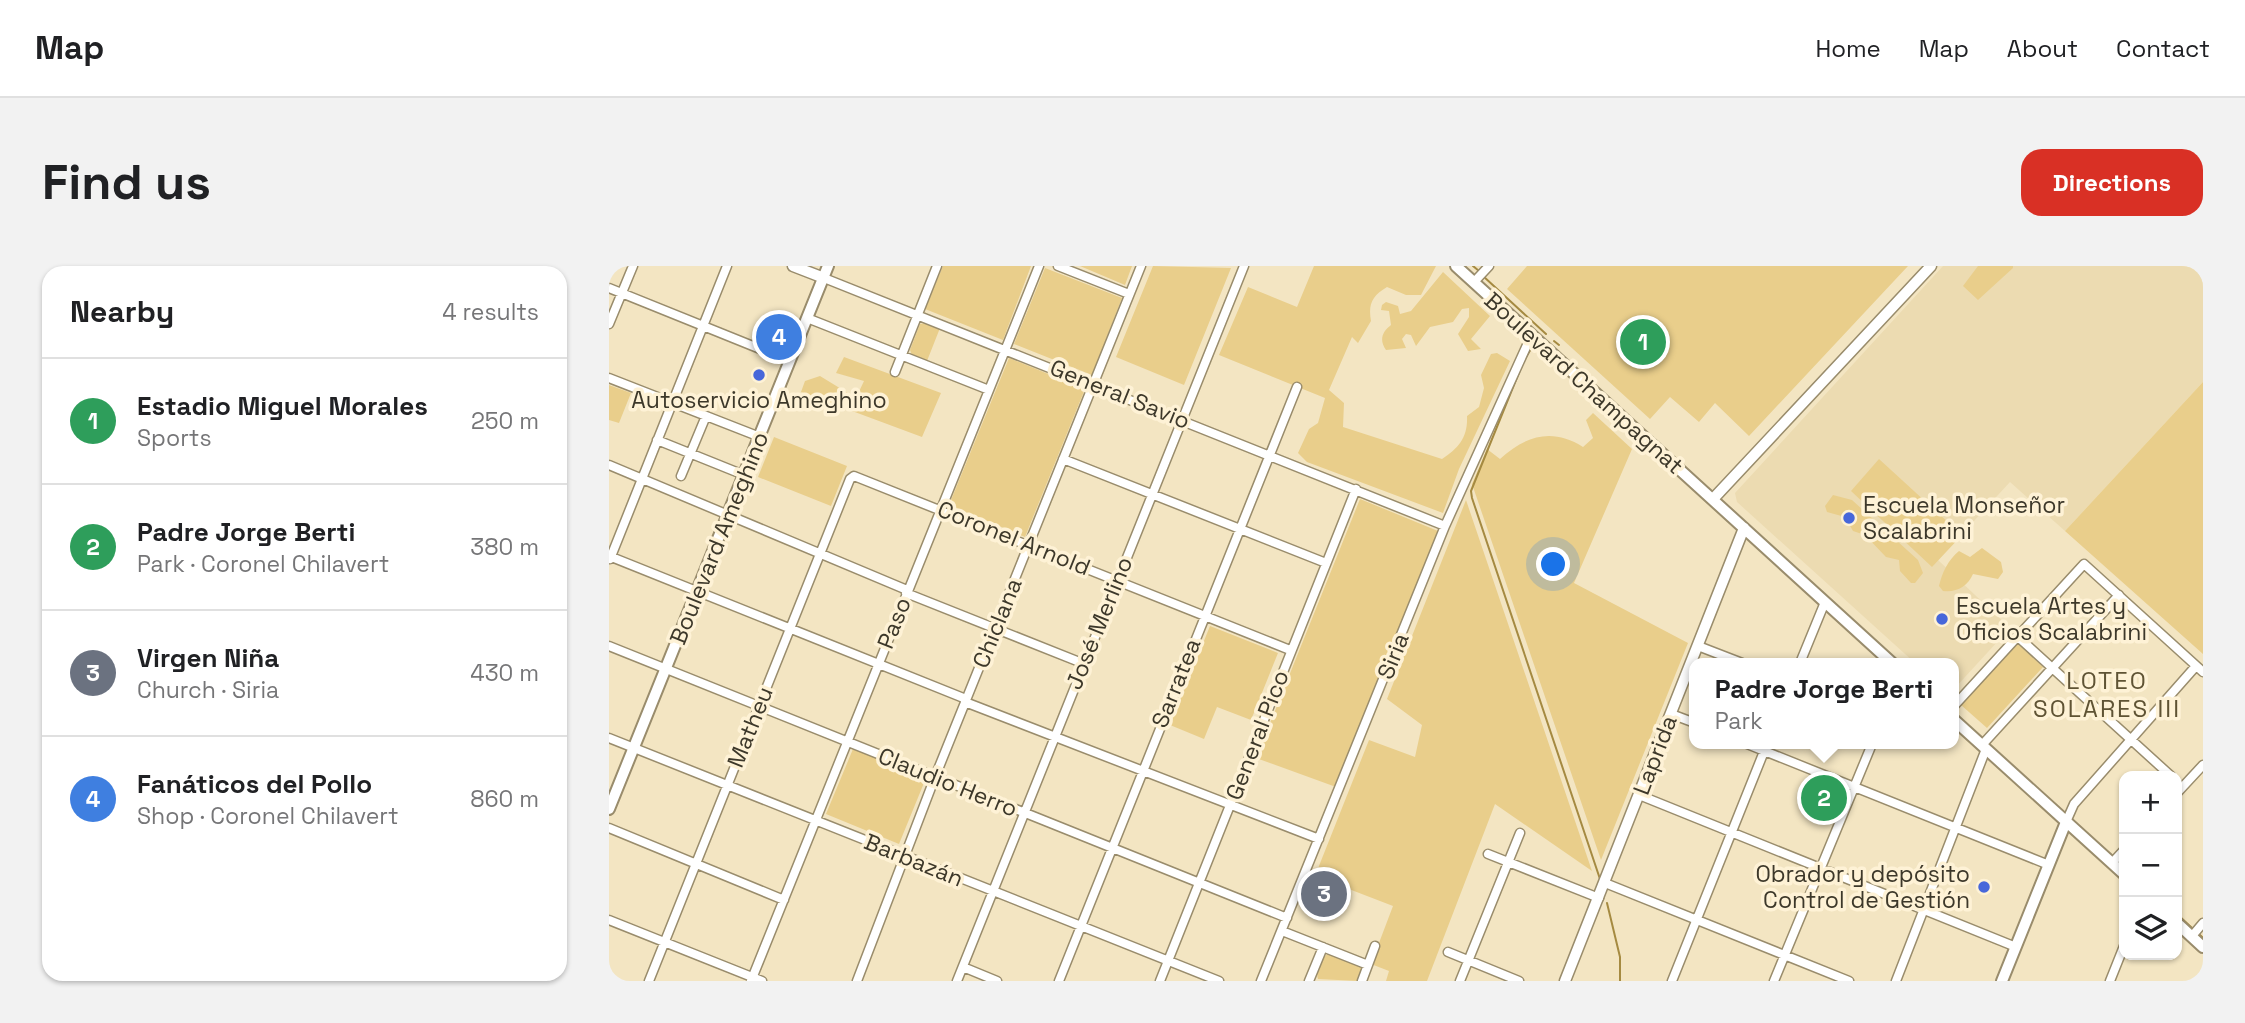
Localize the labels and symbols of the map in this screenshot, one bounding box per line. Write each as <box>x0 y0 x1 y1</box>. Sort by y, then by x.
street label: Boulevard Champagnat <box>1478 286 1690 480</box>
pin: 4 <box>756 311 802 363</box>
pin: 1 <box>1620 316 1666 368</box>
street label: General Savio <box>1046 352 1194 436</box>
marker: Autoservicio Ameghino <box>751 367 767 383</box>
place label: Autoservicio Ameghino <box>631 385 887 415</box>
street label: Boulevard Ameghino <box>663 427 775 649</box>
place label: Escuela Monseñor Scalabrini <box>1863 490 2065 546</box>
street label: Coronel Arnold <box>933 494 1095 582</box>
marker: Escuela Monseñor Scalabrini <box>1841 510 1857 526</box>
your location <box>1536 547 1570 581</box>
street label: José Merlino <box>1059 552 1139 694</box>
street label: Chiclana <box>965 574 1029 672</box>
place label: Escuela Artes y Oficios Scalabrini <box>1956 591 2147 647</box>
street label: Paso <box>870 593 918 653</box>
marker: Escuela Artes y Oficios Scalabrini <box>1934 611 1950 627</box>
street label: Siria <box>1370 628 1416 684</box>
street label: Sarratea <box>1145 634 1207 732</box>
district label: LOTEO SOLARES III <box>2033 665 2181 724</box>
street label: General Pico <box>1218 666 1296 804</box>
street label: Matheu <box>720 682 780 772</box>
street label: Laprida <box>1626 711 1684 799</box>
street label: Claudio Herro <box>874 740 1022 824</box>
pin: 2 <box>1801 772 1847 824</box>
street label: Barbazán <box>860 827 968 893</box>
place label: Obrador y depósito Control de Gestión <box>1755 859 1970 915</box>
pin: 3 <box>1301 868 1347 920</box>
marker: Obrador y depósito Control de Gestión <box>1976 879 1992 895</box>

